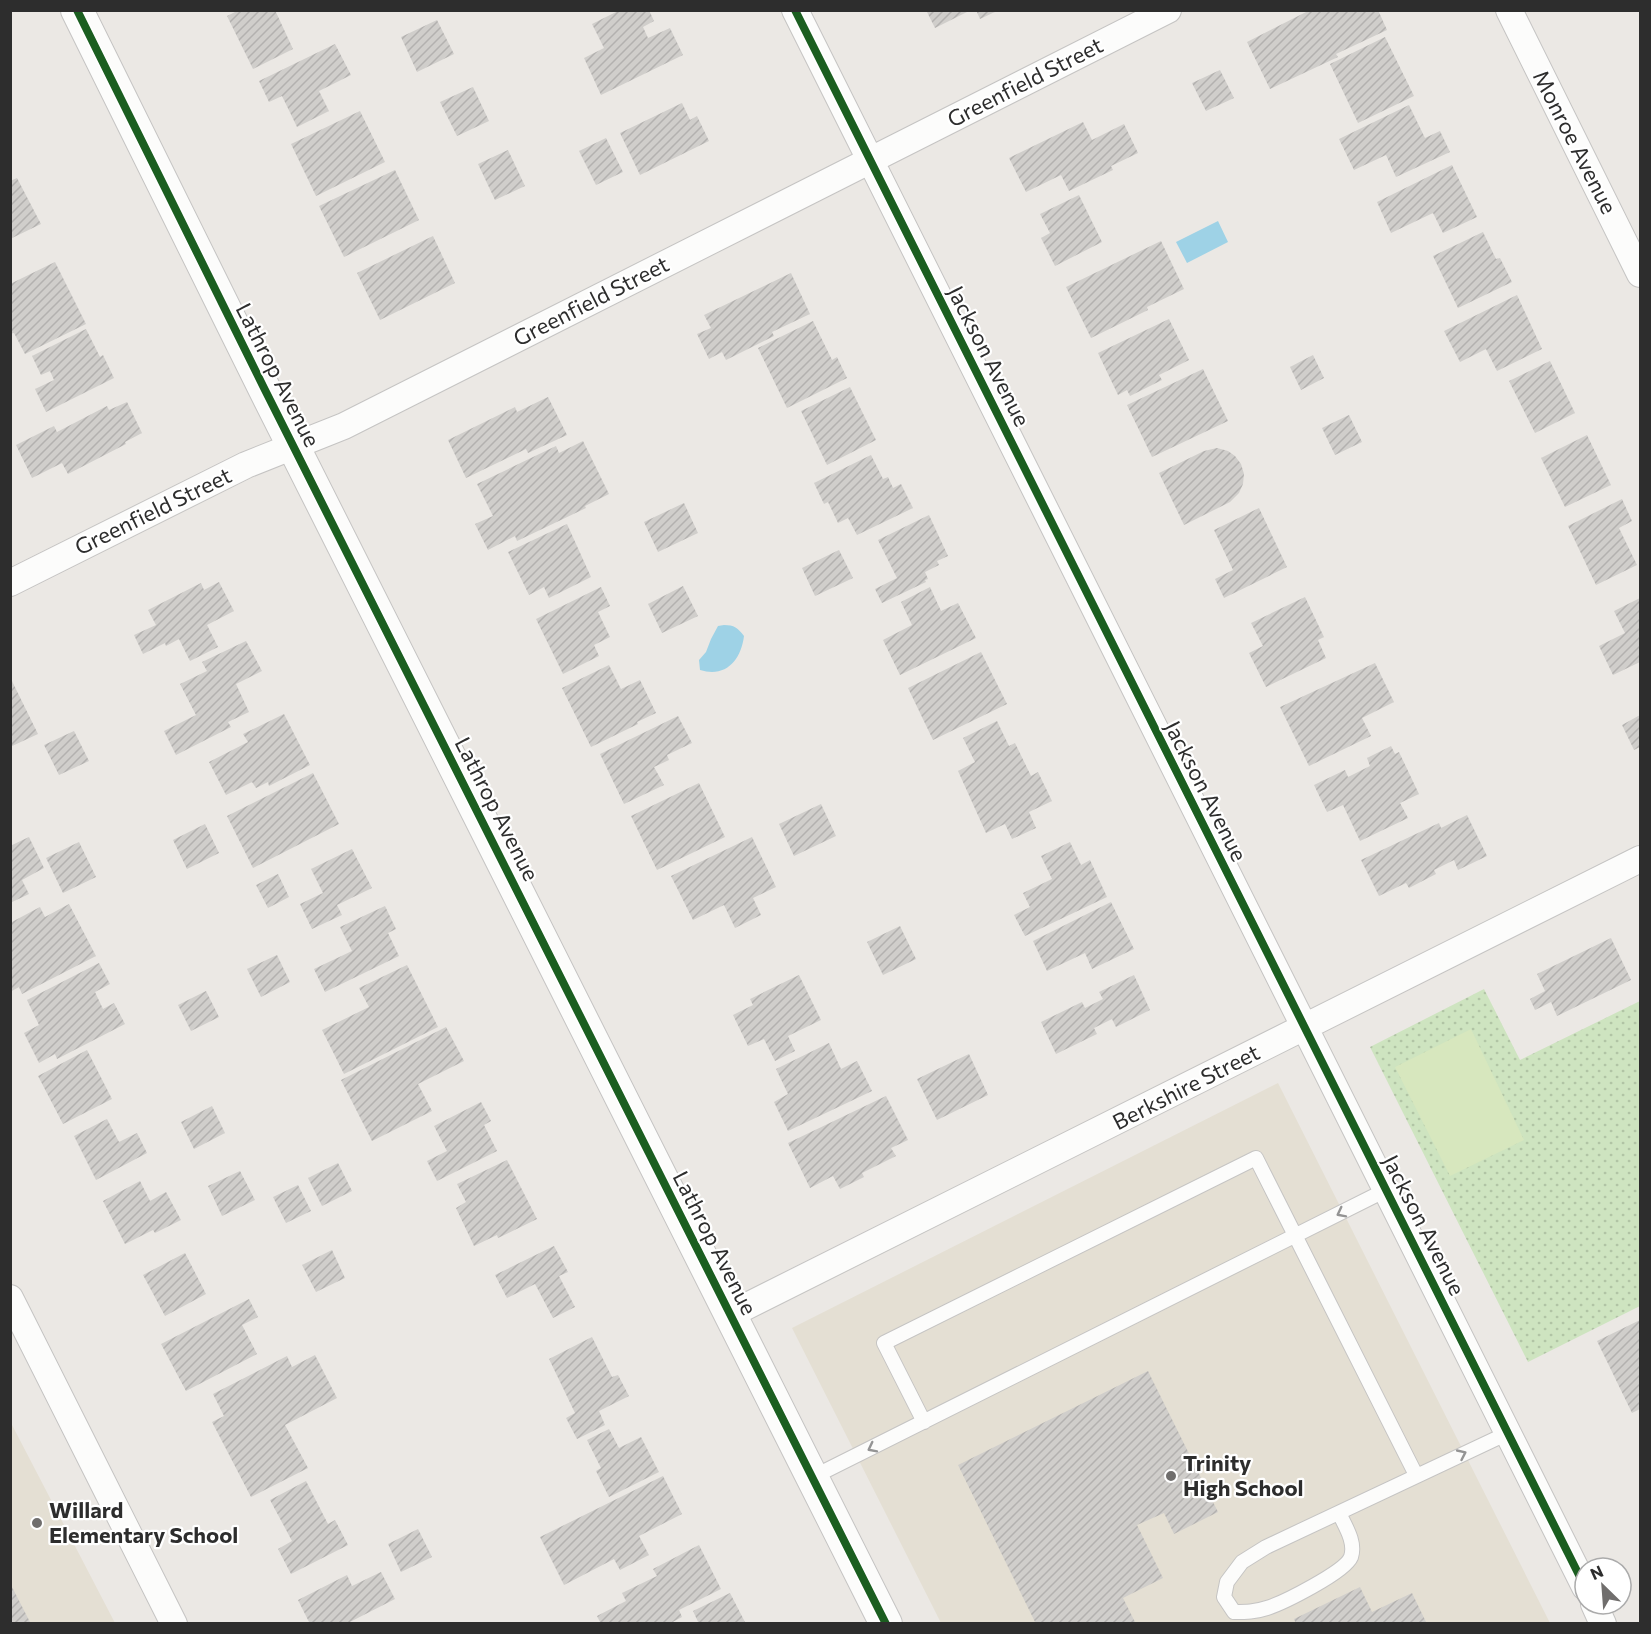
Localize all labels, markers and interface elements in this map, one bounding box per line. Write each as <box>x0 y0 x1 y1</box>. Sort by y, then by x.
street label: Greenfield Street <box>942 31 1107 132</box>
street label: Monroe Avenue <box>1528 65 1623 218</box>
street label: Greenfield Street <box>508 250 673 351</box>
street label: Jackson Avenue <box>942 281 1036 431</box>
street label: Lathrop Avenue <box>231 298 326 451</box>
street label: Greenfield Street <box>70 461 236 560</box>
street label: Jackson Avenue <box>1159 716 1253 866</box>
street label: Lathrop Avenue <box>450 732 545 885</box>
street label: Berkshire Street <box>1108 1038 1264 1135</box>
street label: Jackson Avenue <box>1377 1150 1471 1300</box>
street label: Lathrop Avenue <box>668 1166 763 1319</box>
one-way arrow <box>1336 1206 1347 1217</box>
one-way arrow <box>867 1441 878 1453</box>
place label: Trinity High School <box>1183 1449 1304 1501</box>
one-way arrow <box>1455 1449 1466 1461</box>
marker: Trinity High School <box>1164 1469 1178 1483</box>
place label: Willard Elementary School <box>49 1496 238 1548</box>
marker: Willard Elementary School <box>30 1516 44 1530</box>
north arrow <box>1573 1556 1633 1616</box>
text: N <box>1587 1561 1606 1583</box>

